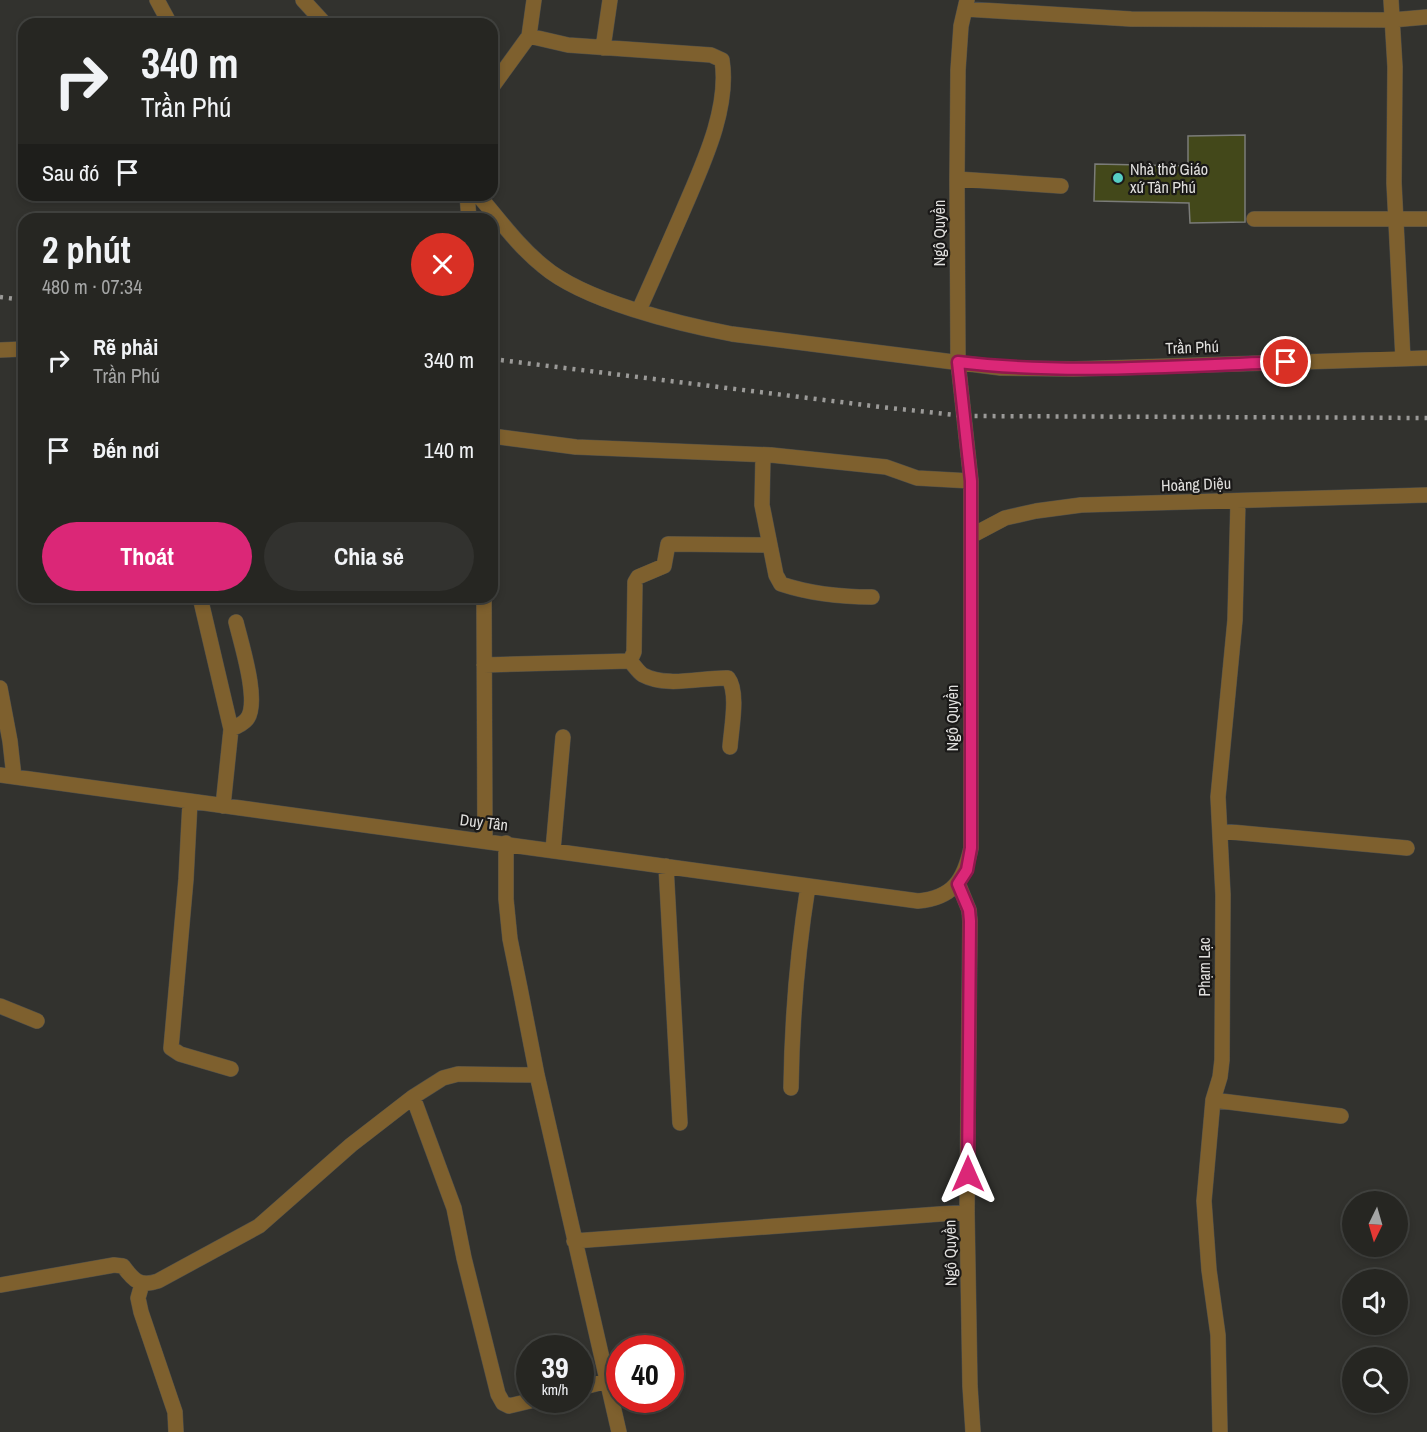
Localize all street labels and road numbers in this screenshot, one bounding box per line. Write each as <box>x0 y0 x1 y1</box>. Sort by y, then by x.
street label: Ngô Quyền <box>928 200 950 266</box>
street label: Trần Phú <box>1165 335 1219 359</box>
street label: Hoàng Diệu <box>1161 472 1231 496</box>
street label: Ngô Quyền <box>941 685 963 751</box>
street label: Duy Tân <box>459 808 509 836</box>
street label: Phạm Lạc <box>1193 937 1215 997</box>
street label: Ngô Quyền <box>938 1220 962 1286</box>

